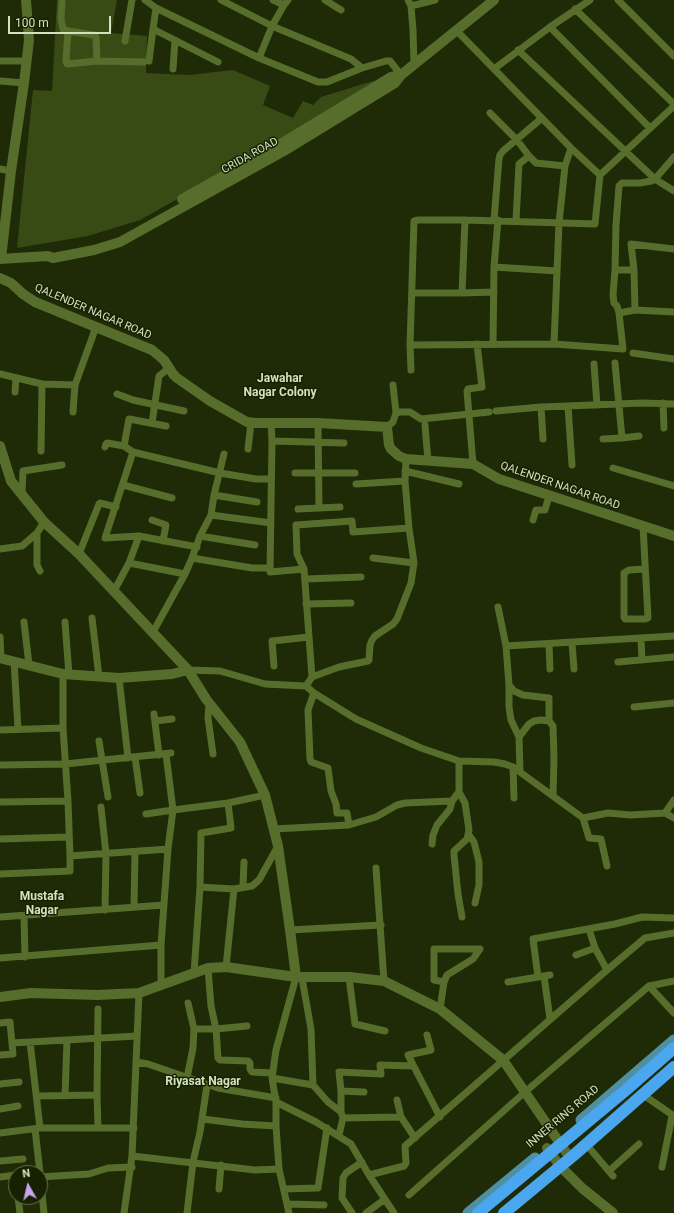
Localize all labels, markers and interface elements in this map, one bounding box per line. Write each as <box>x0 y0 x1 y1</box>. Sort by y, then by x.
scale bar <box>10 8 113 34</box>
text: 100 m <box>15 16 49 30</box>
street label: CRIDA ROAD <box>219 135 281 177</box>
street label: QALENDER NAGAR ROAD <box>33 281 153 343</box>
district label: Jawahar Nagar Colony <box>244 372 316 400</box>
street label: QALENDER NAGAR ROAD <box>498 459 622 513</box>
district label: Mustafa Nagar <box>20 890 64 918</box>
district label: Riyasat Nagar <box>165 1075 241 1089</box>
street label: INNER RING ROAD <box>524 1083 602 1151</box>
north arrow <box>8 1165 48 1205</box>
text: N <box>22 1167 31 1181</box>

